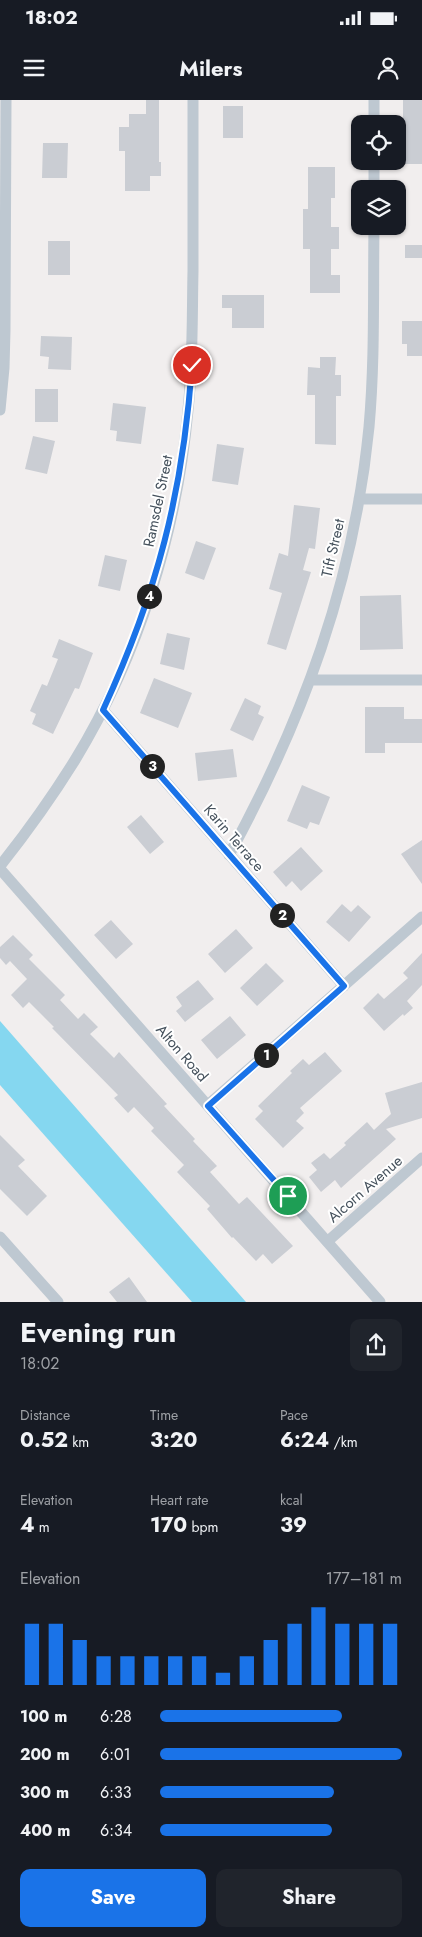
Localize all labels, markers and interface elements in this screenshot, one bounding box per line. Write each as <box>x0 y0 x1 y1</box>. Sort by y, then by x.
text: 18:02 <box>25 4 78 31</box>
text: Milers <box>179 52 243 84</box>
icon: menu <box>20 54 48 82</box>
icon: person <box>374 54 402 82</box>
map controls <box>351 115 406 235</box>
button: locate <box>351 115 406 170</box>
button: layers <box>351 180 406 235</box>
pin <box>171 344 213 386</box>
icon: check <box>178 351 206 379</box>
street label: Ramsdel Street <box>138 453 179 549</box>
street label: Tift Street <box>316 516 350 579</box>
pin: 4 <box>136 584 162 608</box>
text: 4 <box>145 586 154 606</box>
pin: 3 <box>140 754 164 778</box>
text: 3 <box>148 756 157 776</box>
street label: Karin Terrace <box>199 800 270 877</box>
pin: 2 <box>270 902 294 928</box>
text: 2 <box>278 905 287 925</box>
street label: Alton Road <box>151 1019 213 1087</box>
pin: 1 <box>254 1042 278 1068</box>
text: 1 <box>263 1045 270 1065</box>
street label: Alcorn Avenue <box>323 1150 407 1228</box>
pin <box>267 1175 309 1217</box>
icon: arrive <box>274 1182 302 1210</box>
text: Evening run <box>20 1312 176 1353</box>
button: share <box>350 1319 402 1371</box>
text: 18:02 <box>20 1352 59 1375</box>
text: Distance <box>20 1405 70 1425</box>
text: Time <box>150 1405 178 1425</box>
text: Pace <box>280 1405 308 1425</box>
text: 0.52 <box>20 1425 68 1455</box>
text: 3:20 <box>150 1425 197 1455</box>
text: 6:24 <box>280 1425 329 1455</box>
text: km <box>68 1432 89 1452</box>
text: /km <box>329 1432 358 1452</box>
text: Elevation <box>20 1490 73 1510</box>
text: Heart rate <box>150 1490 208 1510</box>
text: kcal <box>280 1490 303 1510</box>
text: 4 <box>20 1510 35 1540</box>
text: 170 <box>150 1510 187 1540</box>
text: 39 <box>280 1510 307 1540</box>
text: m <box>35 1517 50 1537</box>
text: bpm <box>187 1517 218 1537</box>
text: Elevation <box>20 1567 80 1590</box>
text: 177–181 m <box>326 1567 402 1590</box>
text: 100 m <box>20 1705 67 1728</box>
text: 6:28 <box>100 1705 132 1728</box>
text: 200 m <box>20 1743 70 1766</box>
text: 6:01 <box>100 1743 131 1766</box>
text: 300 m <box>20 1781 69 1804</box>
text: 6:33 <box>100 1781 132 1804</box>
text: 400 m <box>20 1819 70 1842</box>
text: 6:34 <box>100 1819 132 1842</box>
button: Save <box>20 1869 206 1927</box>
button: Share <box>216 1869 402 1927</box>

